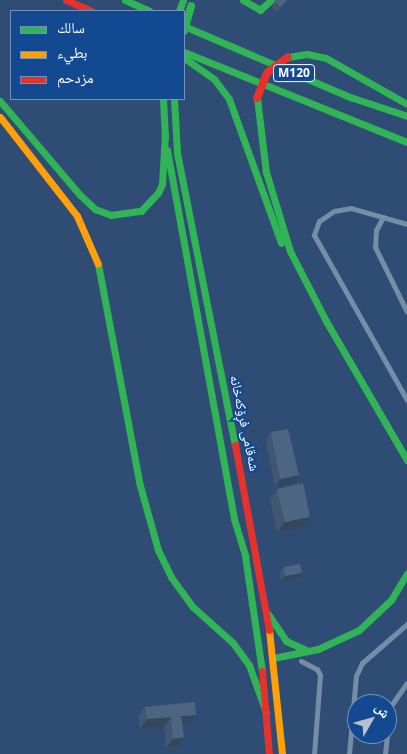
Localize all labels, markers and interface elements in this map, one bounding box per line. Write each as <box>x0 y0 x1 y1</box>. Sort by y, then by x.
legend <box>10 10 185 100</box>
text: سالك <box>57 17 85 37</box>
text: بطيء <box>57 42 87 62</box>
road number: M120 <box>273 64 315 82</box>
text: مزدحم <box>57 67 94 87</box>
street label: شەقامی فڕۆکەخانە <box>227 374 263 472</box>
north arrow <box>347 694 397 744</box>
text: ش <box>371 698 395 722</box>

